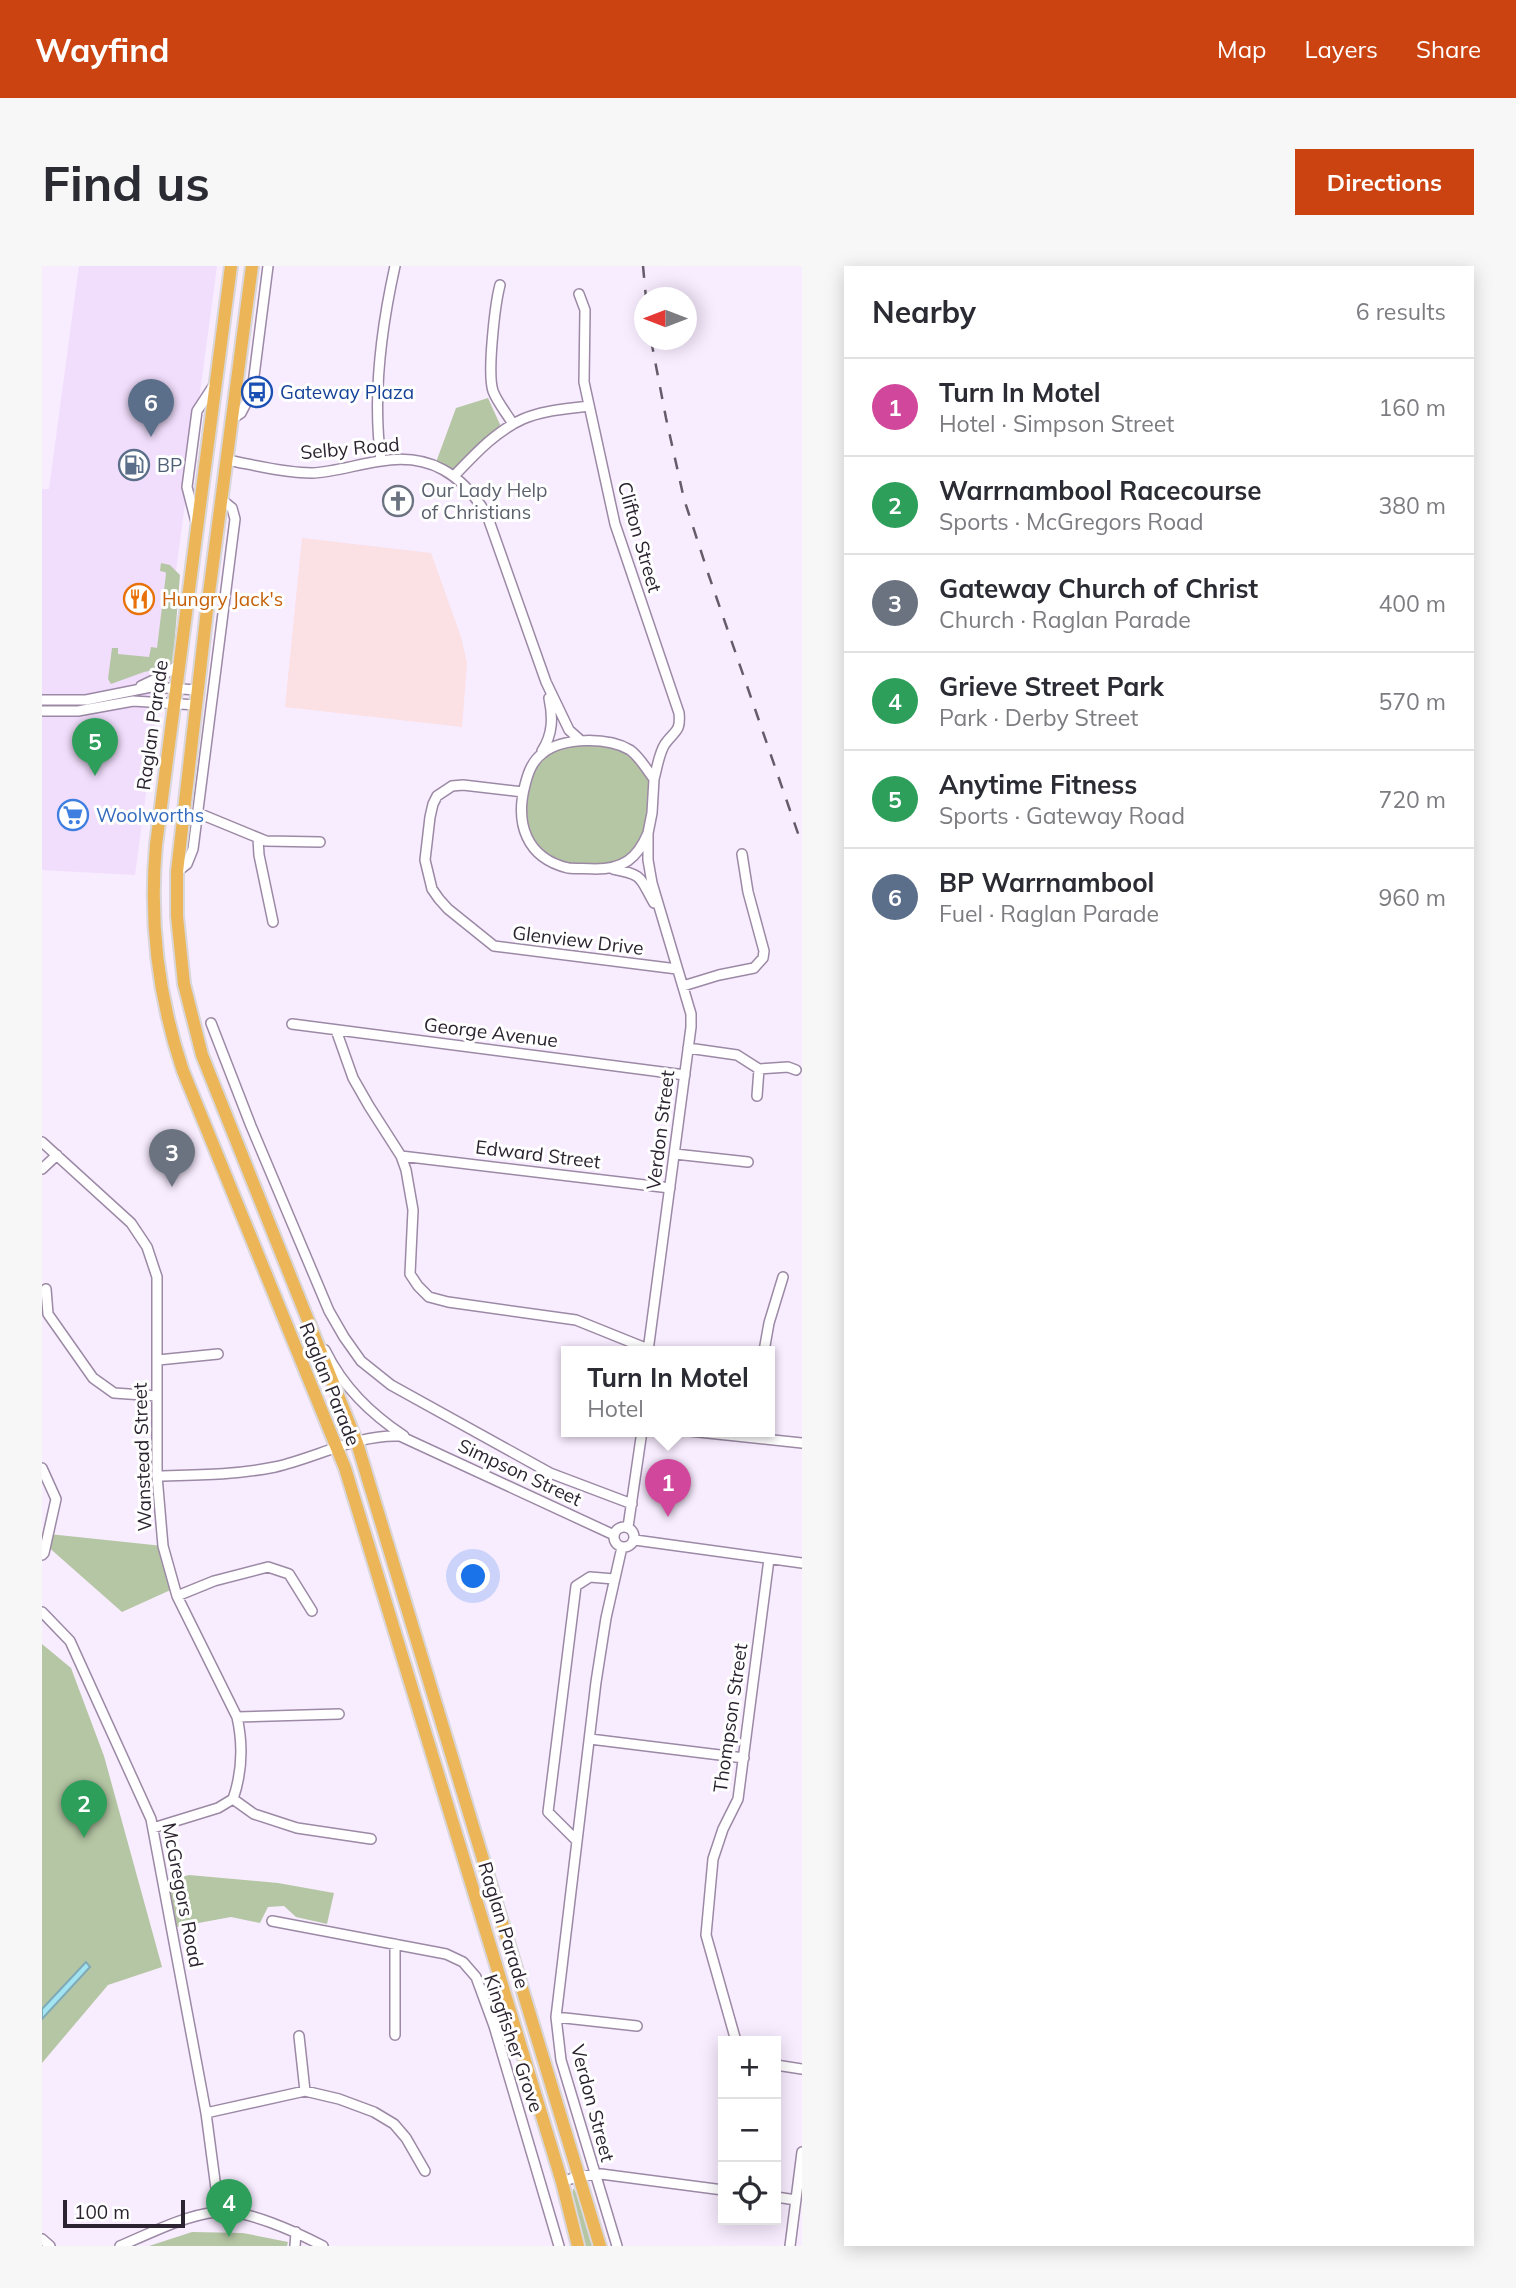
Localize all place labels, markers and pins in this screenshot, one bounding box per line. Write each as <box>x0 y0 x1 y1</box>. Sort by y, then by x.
bus stop icon: Gateway Plaza <box>240 375 274 409</box>
pin: 6 <box>128 379 174 437</box>
place label: Gateway Plaza <box>280 380 414 404</box>
fuel station icon: BP <box>117 448 151 482</box>
place label: BP <box>157 453 182 477</box>
place label: Our Lady Help of Christians <box>421 478 548 524</box>
church icon: Our Lady Help of Christians <box>381 484 415 518</box>
restaurant icon: Hungry Jack's <box>122 582 156 616</box>
place label: Hungry Jack's <box>162 587 283 611</box>
pin: 5 <box>72 718 118 776</box>
supermarket icon: Woolworths <box>56 798 90 832</box>
place label: Woolworths <box>96 803 204 827</box>
pin: 3 <box>149 1129 195 1187</box>
pin: 1 <box>645 1459 691 1517</box>
pin: 2 <box>61 1780 107 1838</box>
pin: 4 <box>206 2179 252 2237</box>

